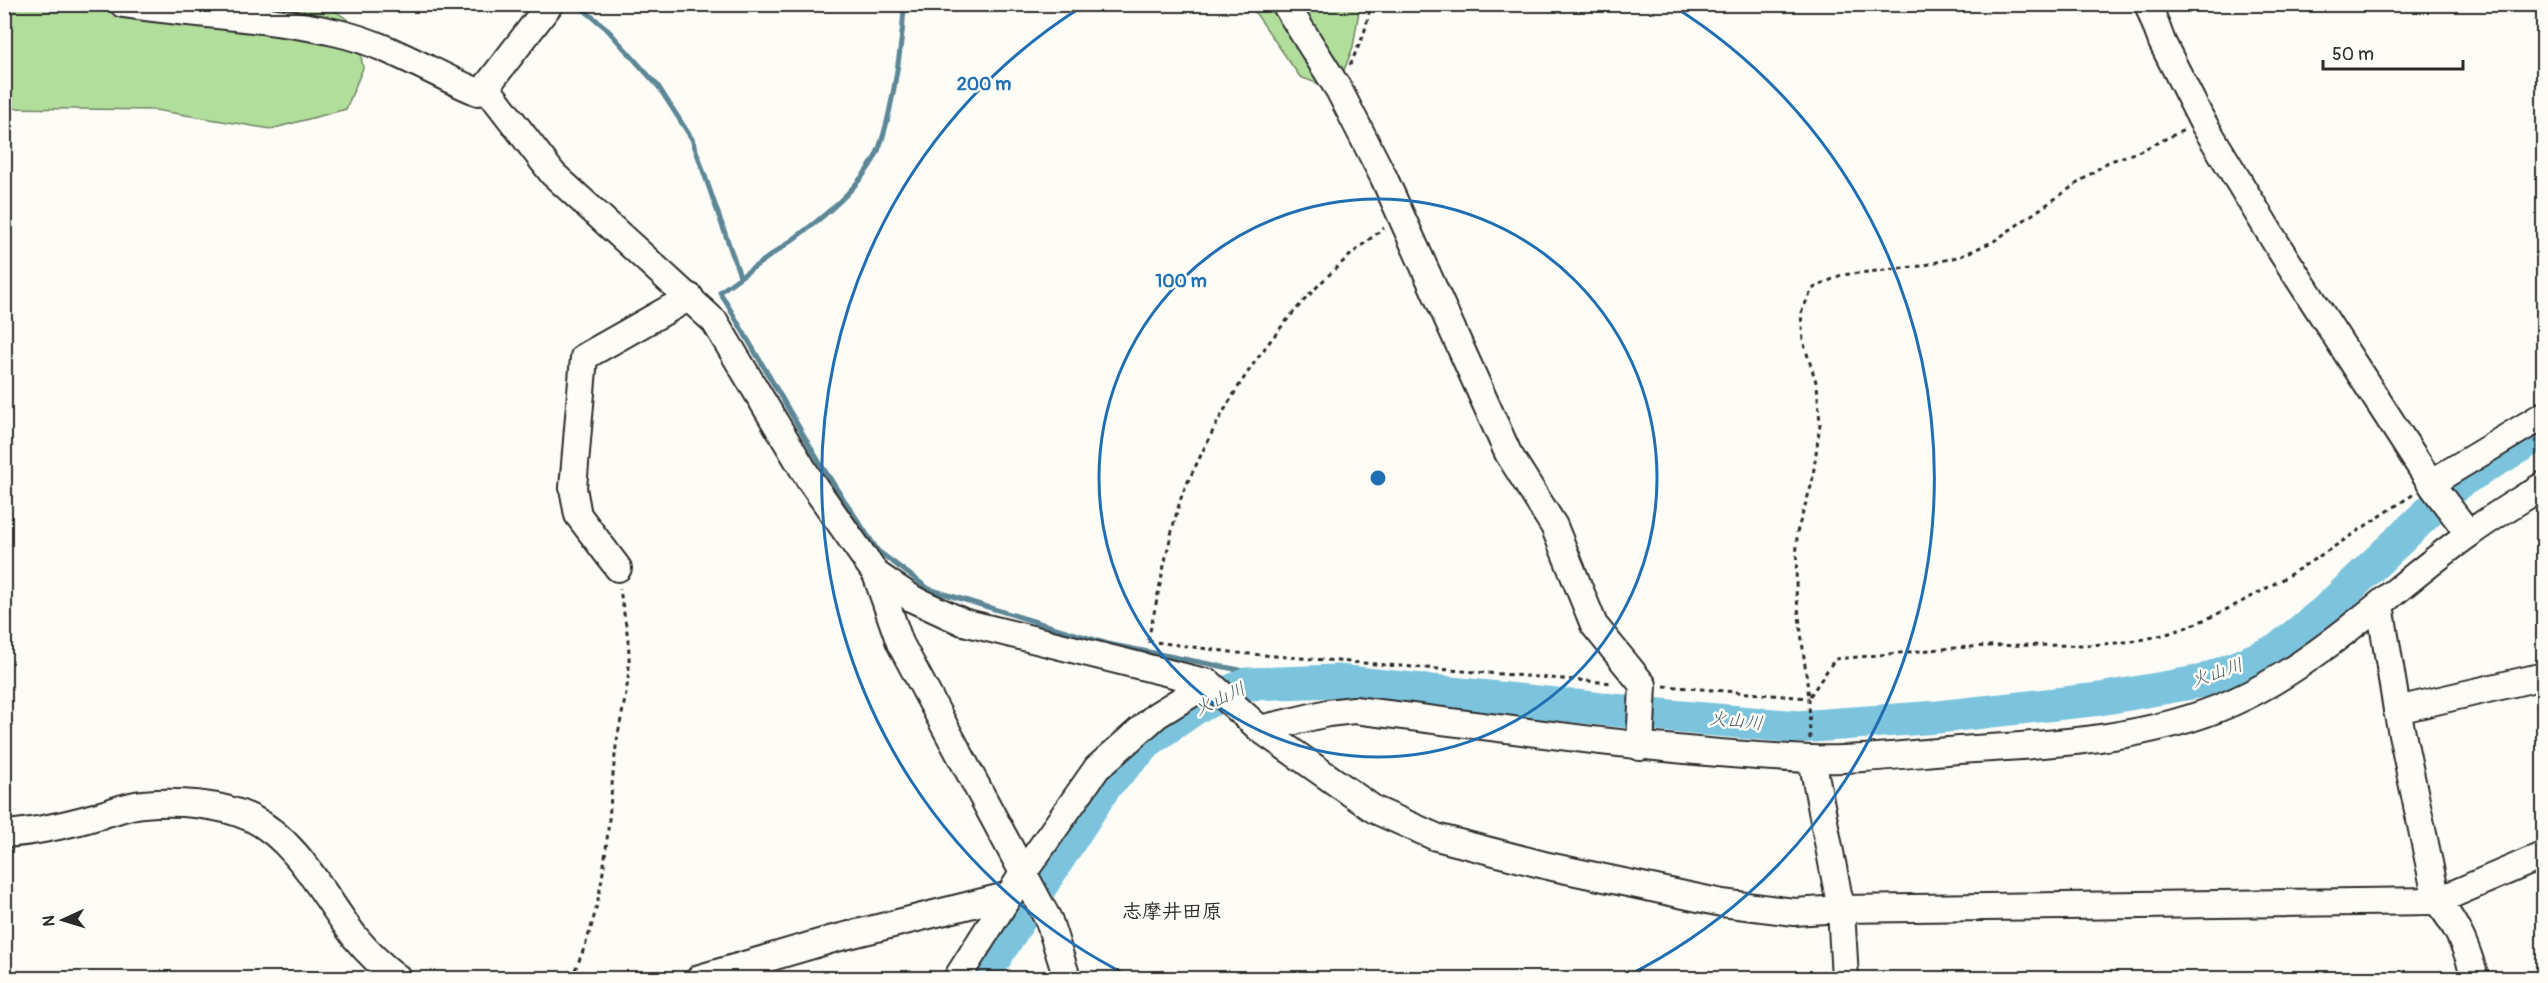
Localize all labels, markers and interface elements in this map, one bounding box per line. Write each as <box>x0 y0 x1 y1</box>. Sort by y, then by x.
scale bar <box>2323 33 2462 71</box>
text: 50 m <box>2332 43 2374 66</box>
text: 200 m <box>957 73 1011 96</box>
text: 100 m <box>1155 270 1207 293</box>
centre of rings <box>1368 468 1388 488</box>
water label: 火山川 <box>2188 653 2246 693</box>
water label: 火山川 <box>1191 677 1249 721</box>
water label: 火山川 <box>1708 707 1764 735</box>
north arrow <box>33 890 93 950</box>
district label: 志摩井田原 <box>1122 899 1222 924</box>
text: N <box>39 915 59 927</box>

